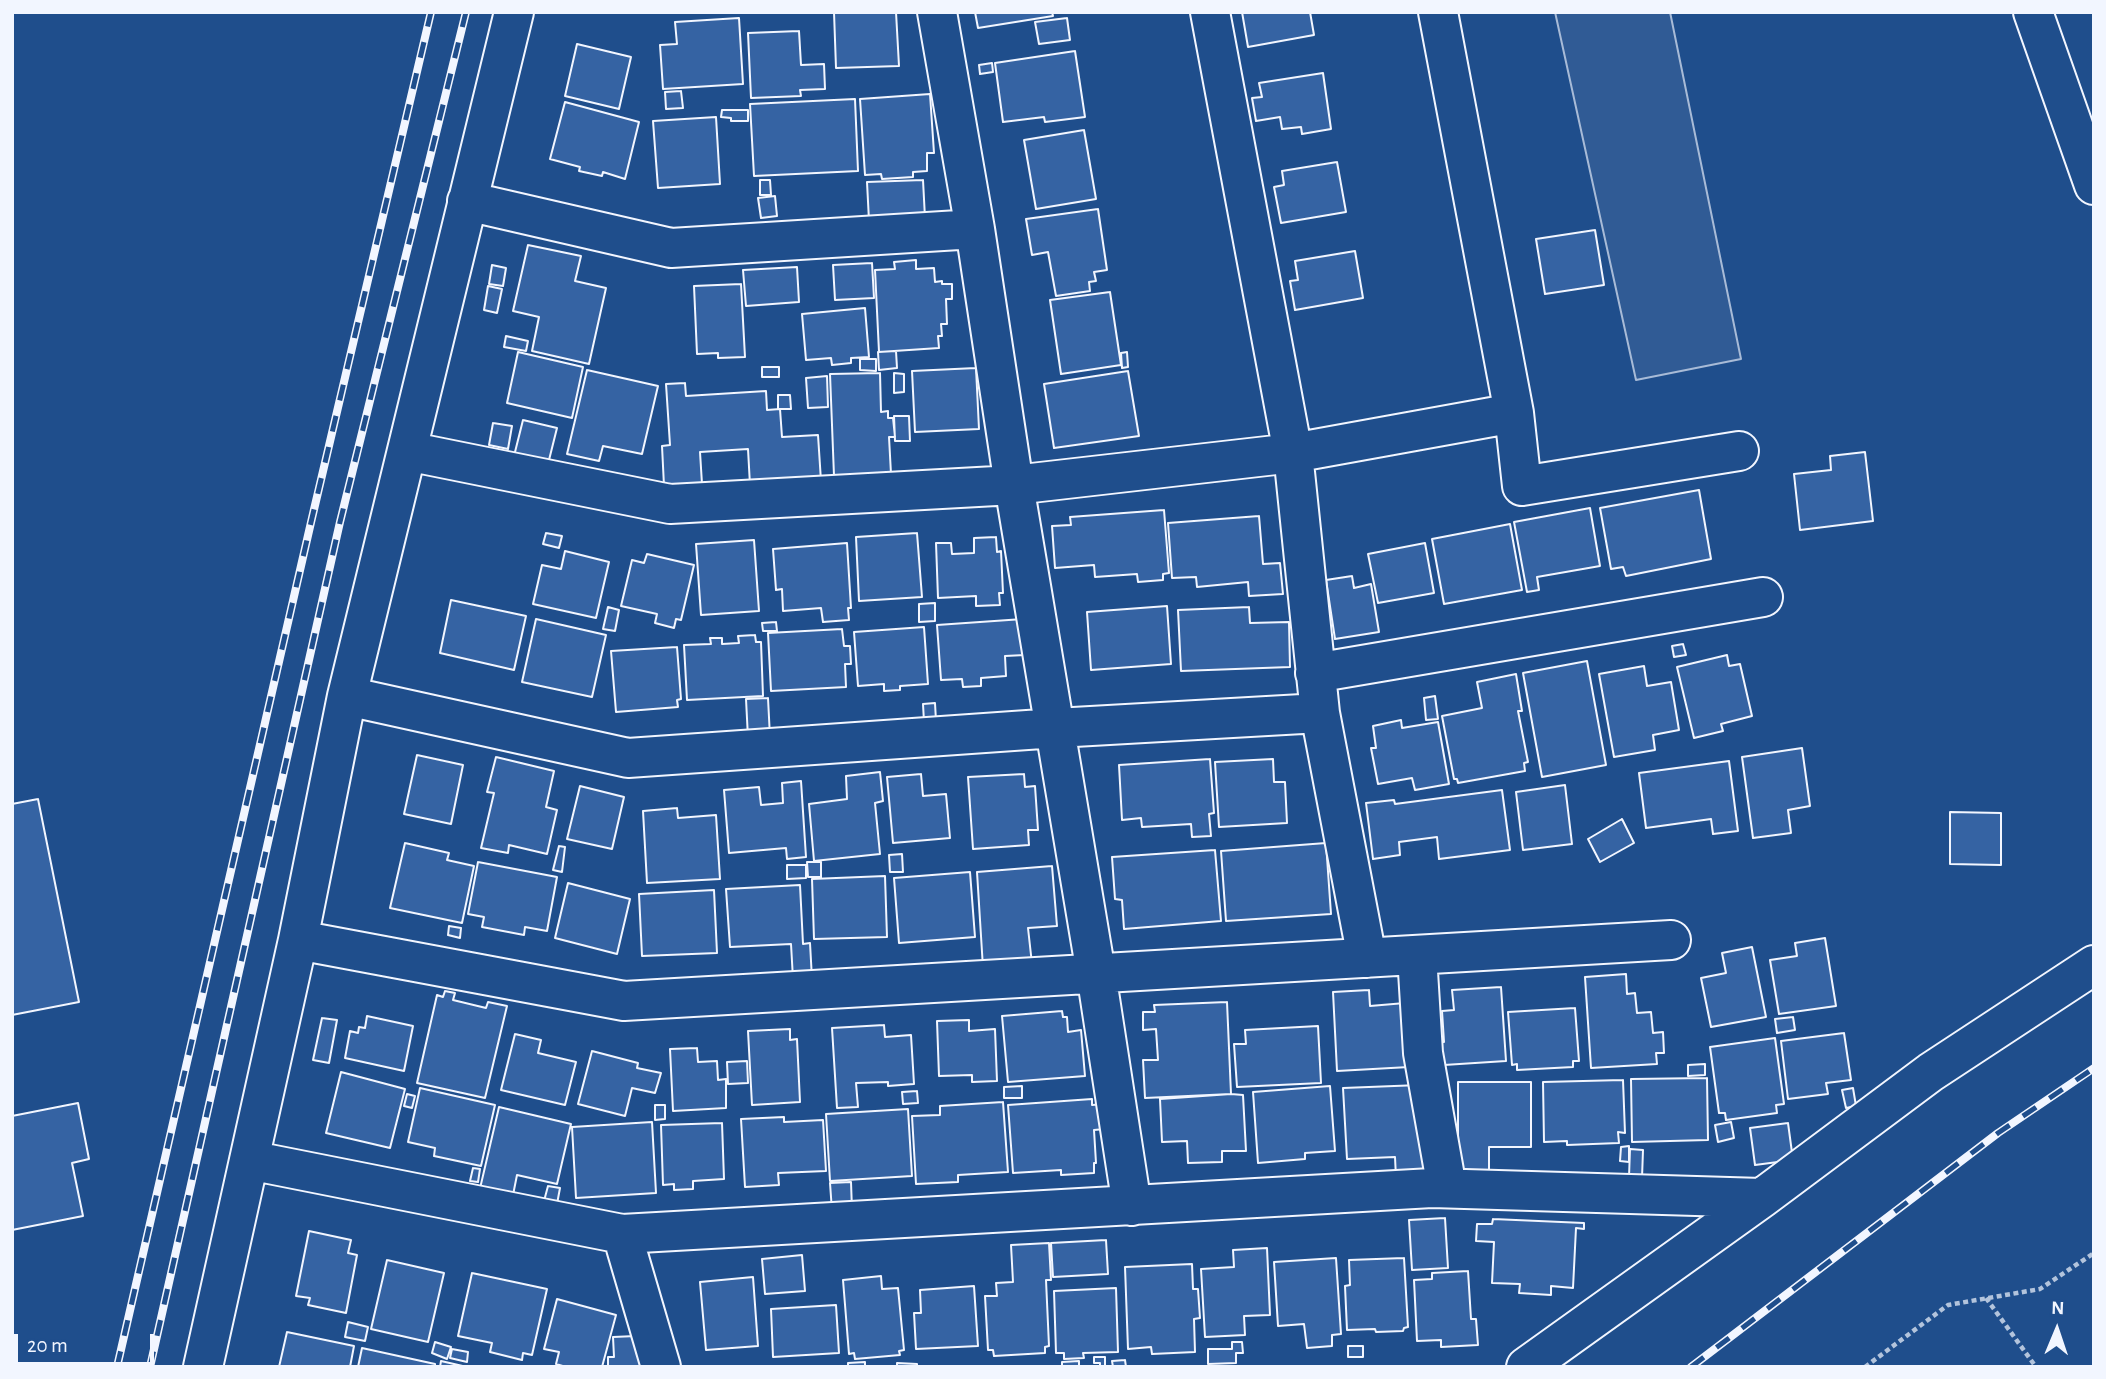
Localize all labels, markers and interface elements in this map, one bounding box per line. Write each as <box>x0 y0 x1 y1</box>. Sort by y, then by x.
north arrow <box>2022 1295 2092 1365</box>
text: N <box>2051 1299 2065 1318</box>
scale bar <box>18 1320 158 1364</box>
text: 20 m <box>27 1335 68 1356</box>

